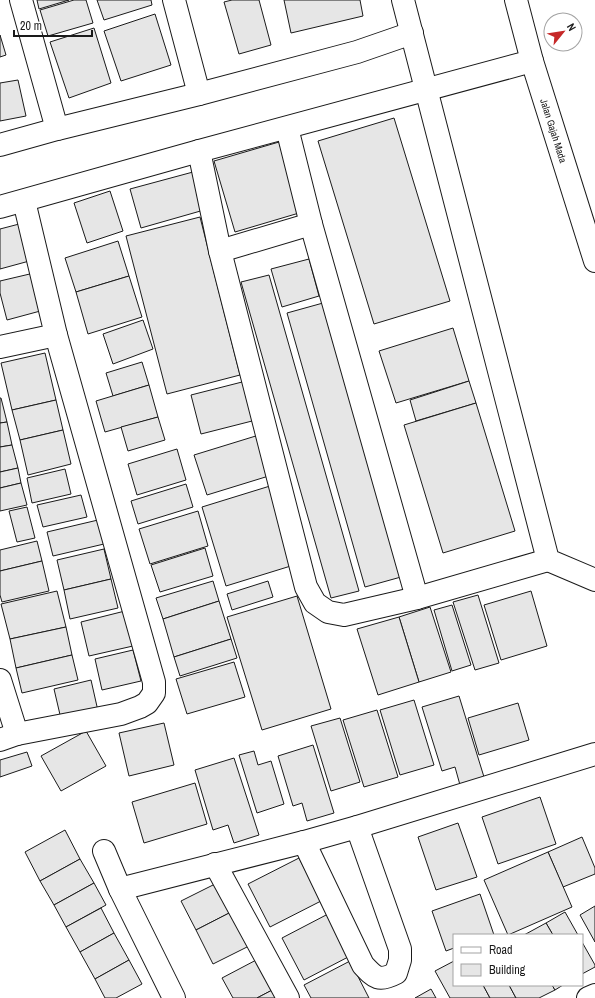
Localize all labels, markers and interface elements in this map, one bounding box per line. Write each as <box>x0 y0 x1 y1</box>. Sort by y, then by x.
scale bar <box>14 12 92 38</box>
north arrow <box>543 12 583 52</box>
text: 20 m <box>20 18 42 34</box>
text: N <box>564 21 579 33</box>
street label: Jalan Gajah Mada <box>538 97 570 165</box>
legend <box>453 934 583 986</box>
text: Road <box>489 942 513 958</box>
text: Building <box>489 962 526 978</box>

